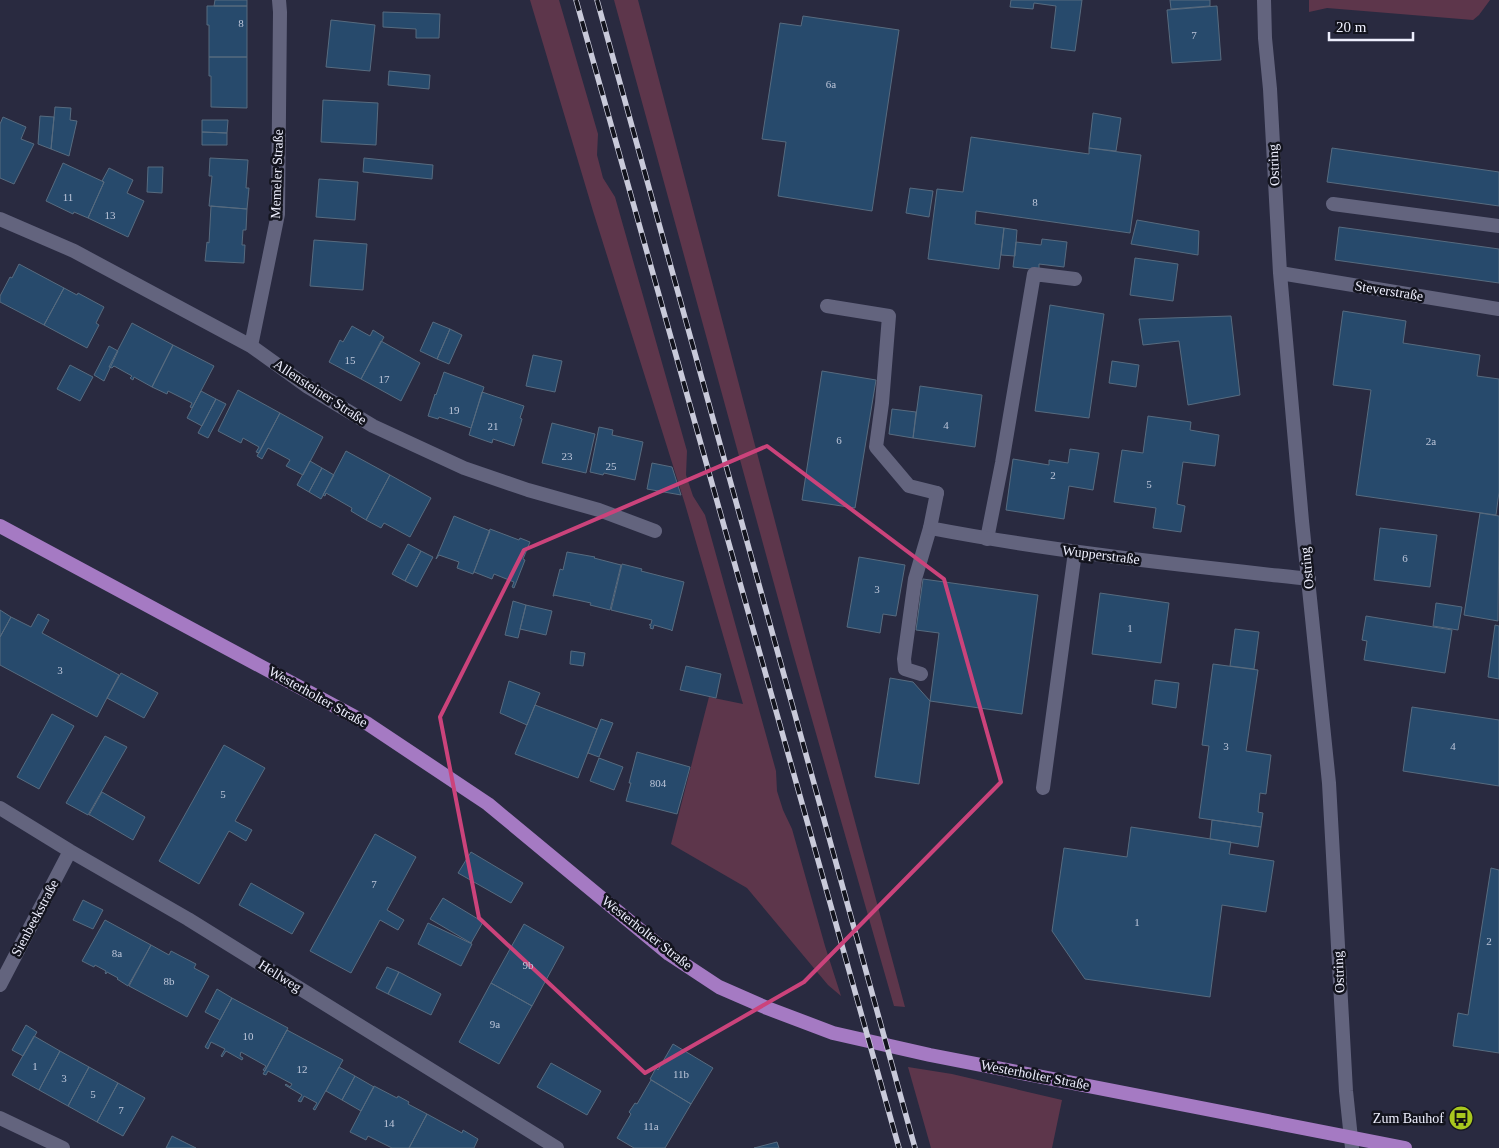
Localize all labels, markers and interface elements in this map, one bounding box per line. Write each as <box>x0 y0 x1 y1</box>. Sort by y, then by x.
scale bar <box>1329 10 1413 42</box>
house number: 8 <box>238 17 244 29</box>
text: 20 m <box>1336 19 1367 35</box>
house number: 7 <box>1191 29 1197 41</box>
house number: 6a <box>826 78 836 90</box>
street label: Memeler Straße <box>268 129 286 219</box>
street label: Ostring <box>1265 144 1283 186</box>
house number: 11 <box>63 191 73 203</box>
house number: 8 <box>1032 196 1038 208</box>
house number: 13 <box>105 209 116 221</box>
street label: Steverstraße <box>1354 278 1424 304</box>
house number: 15 <box>345 354 356 366</box>
street label: Allensteiner Straße <box>271 356 369 428</box>
house number: 17 <box>379 373 390 385</box>
house number: 19 <box>449 404 460 416</box>
house number: 4 <box>943 419 949 431</box>
house number: 21 <box>488 420 499 432</box>
house number: 6 <box>836 434 842 446</box>
house number: 2a <box>1426 435 1436 447</box>
house number: 23 <box>562 450 573 462</box>
house number: 25 <box>606 460 617 472</box>
house number: 2 <box>1050 469 1056 481</box>
house number: 5 <box>1146 478 1152 490</box>
street label: Wupperstraße <box>1061 543 1141 567</box>
street label: Ostring <box>1297 546 1317 590</box>
house number: 6 <box>1402 552 1408 564</box>
house number: 3 <box>874 583 880 595</box>
house number: 1 <box>1127 622 1133 634</box>
house number: 3 <box>57 664 63 676</box>
street label: Westerholter Straße <box>266 664 370 730</box>
house number: 3 <box>1223 740 1229 752</box>
house number: 4 <box>1450 740 1456 752</box>
house number: 804 <box>650 777 667 789</box>
house number: 5 <box>220 788 226 800</box>
street label: Sienbeekstraße <box>8 877 62 959</box>
house number: 7 <box>371 878 377 890</box>
street label: Westerholter Straße <box>599 893 695 973</box>
house number: 1 <box>1134 916 1140 928</box>
house number: 2 <box>1486 935 1492 947</box>
house number: 8a <box>112 947 122 959</box>
street label: Ostring <box>1330 951 1348 993</box>
street label: Hellweg <box>256 957 304 995</box>
house number: 9b <box>523 959 534 971</box>
house number: 8b <box>164 975 175 987</box>
house number: 9a <box>490 1018 500 1030</box>
house number: 10 <box>243 1030 254 1042</box>
street label: Westerholter Straße <box>979 1057 1091 1093</box>
house number: 1 <box>32 1060 38 1072</box>
house number: 12 <box>297 1063 308 1075</box>
house number: 11b <box>673 1068 690 1080</box>
house number: 3 <box>61 1072 67 1084</box>
house number: 5 <box>90 1088 96 1100</box>
house number: 7 <box>118 1104 124 1116</box>
bus stop icon: Zum Bauhof <box>1448 1105 1474 1131</box>
place label: Zum Bauhof <box>1373 1111 1444 1126</box>
house number: 14 <box>384 1117 395 1129</box>
house number: 11a <box>643 1120 659 1132</box>

